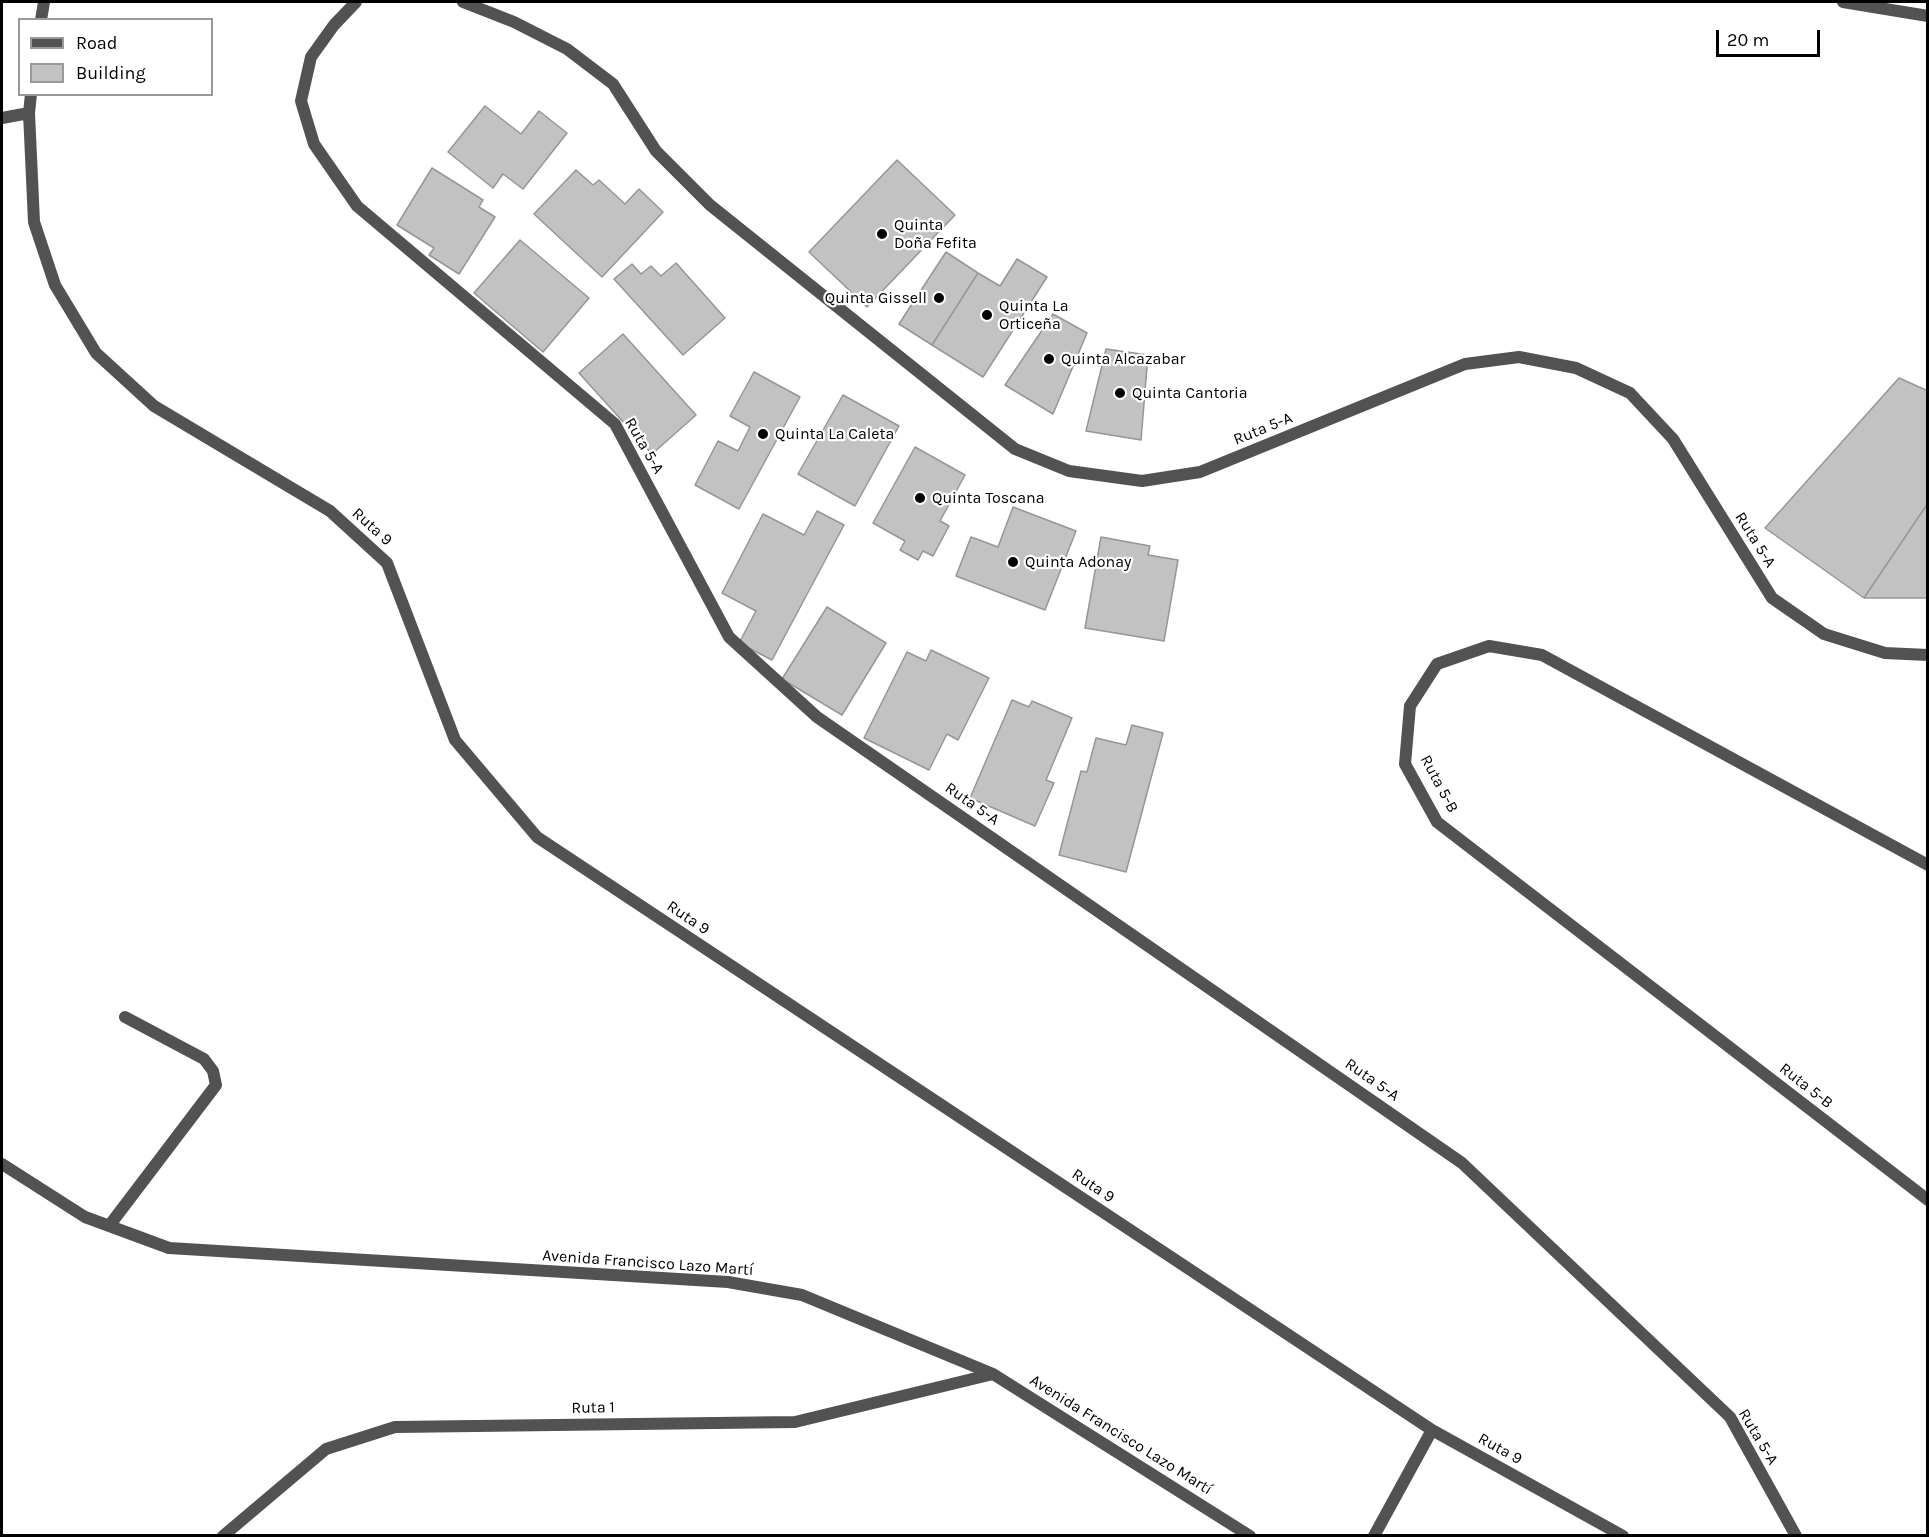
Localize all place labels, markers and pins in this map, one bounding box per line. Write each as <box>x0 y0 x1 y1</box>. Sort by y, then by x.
place label: Quinta Doña Fefita <box>894 215 977 253</box>
marker: Quinta Doña Fefita <box>875 227 889 241</box>
place label: Quinta Gissell <box>825 288 927 308</box>
marker: Quinta Gissell <box>932 291 946 305</box>
place label: Quinta La Orticeña <box>999 296 1068 334</box>
marker: Quinta La Orticeña <box>980 308 994 322</box>
place label: Quinta Alcazabar <box>1061 349 1185 369</box>
marker: Quinta Alcazabar <box>1042 352 1056 366</box>
place label: Quinta Cantoria <box>1132 383 1248 403</box>
marker: Quinta Cantoria <box>1113 386 1127 400</box>
place label: Quinta La Caleta <box>775 424 894 444</box>
marker: Quinta La Caleta <box>756 427 770 441</box>
place label: Quinta Toscana <box>932 488 1045 508</box>
marker: Quinta Toscana <box>913 491 927 505</box>
place label: Quinta Adonay <box>1025 552 1131 572</box>
marker: Quinta Adonay <box>1006 555 1020 569</box>

